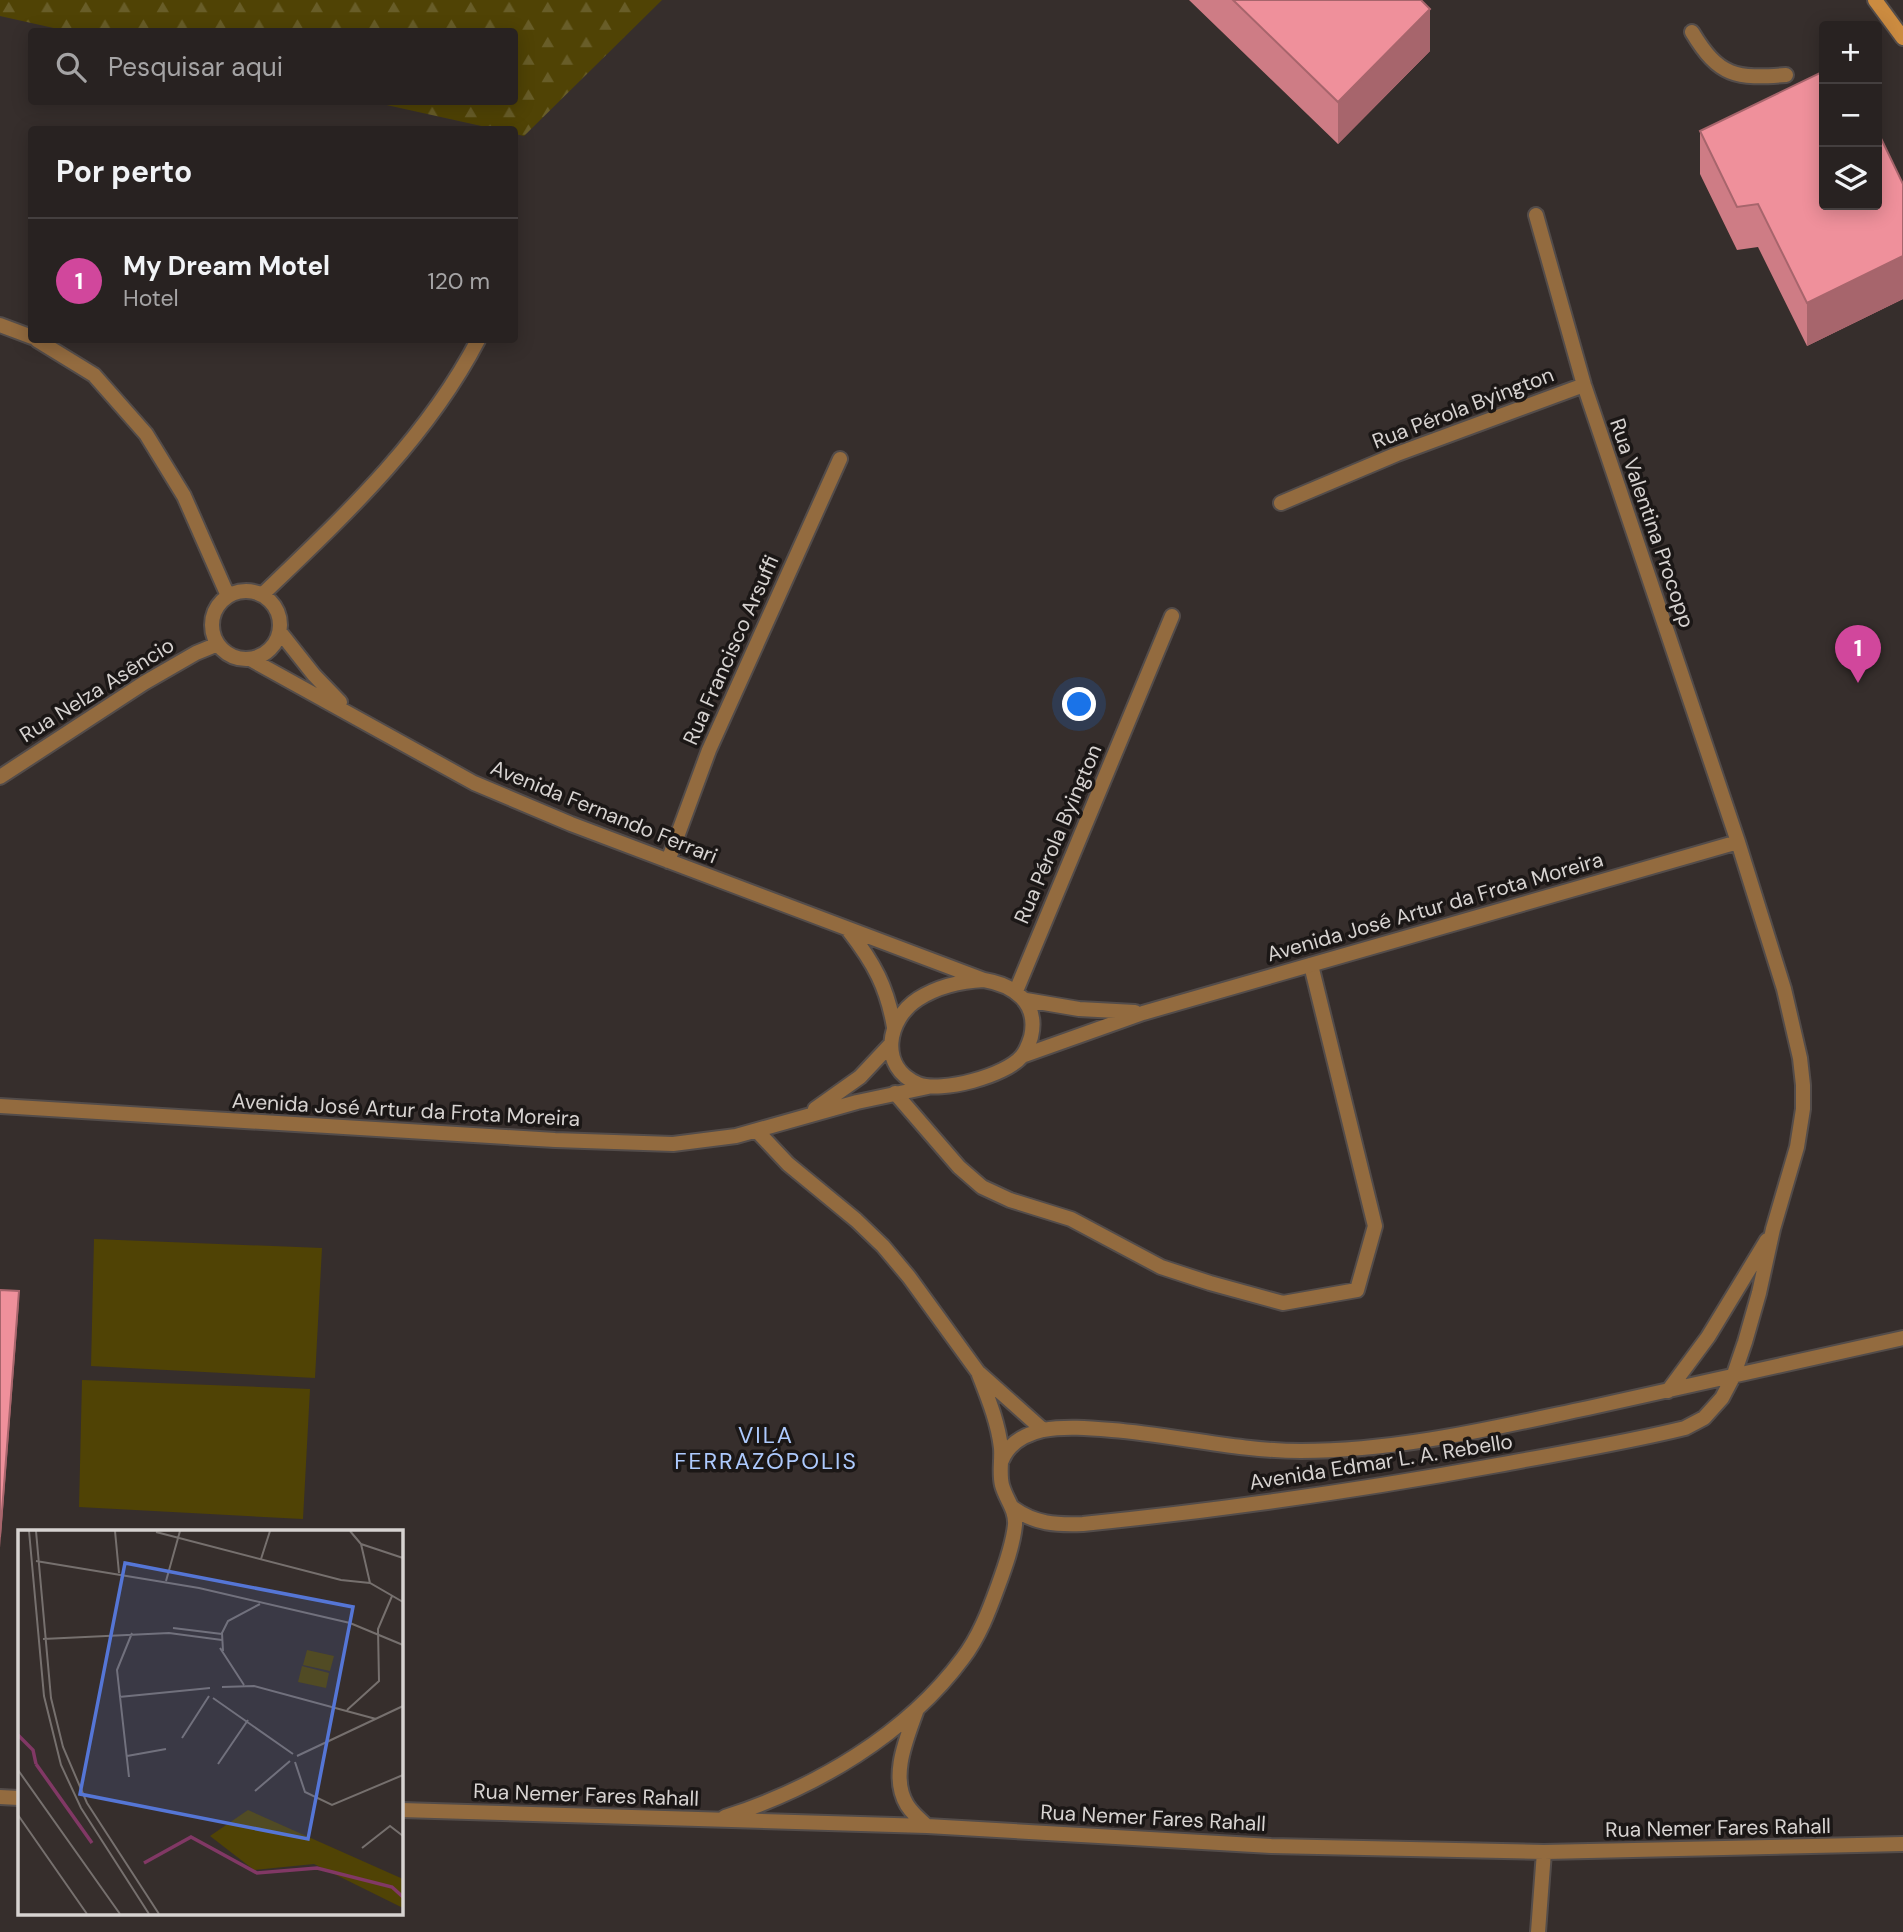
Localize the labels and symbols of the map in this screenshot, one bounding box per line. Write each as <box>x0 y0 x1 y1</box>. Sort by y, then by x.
street label: Rua Pérola Byington <box>1368 361 1558 455</box>
street label: Rua Valentina Procopp <box>1603 415 1701 631</box>
street label: Rua Francisco Arsuffi <box>677 551 785 749</box>
pin: 1 <box>1835 625 1881 683</box>
street label: Rua Nelza Asêncio <box>14 631 180 749</box>
your location <box>1062 687 1096 721</box>
street label: Rua Pérola Byington <box>1008 740 1108 928</box>
street label: Avenida Fernando Ferrari <box>486 754 722 870</box>
street label: Avenida José Artur da Frota Moreira <box>1264 845 1606 969</box>
street label: Avenida José Artur da Frota Moreira <box>231 1087 581 1133</box>
district label: VILA FERRAZÓPOLIS <box>674 1420 858 1476</box>
street label: Avenida Edmar L. A. Rebello <box>1247 1427 1515 1497</box>
inset map <box>18 1530 402 1914</box>
street label: Rua Nemer Fares Rahall <box>473 1777 699 1813</box>
street label: Rua Nemer Fares Rahall <box>1040 1798 1266 1838</box>
street label: Rua Nemer Fares Rahall <box>1605 1812 1831 1844</box>

